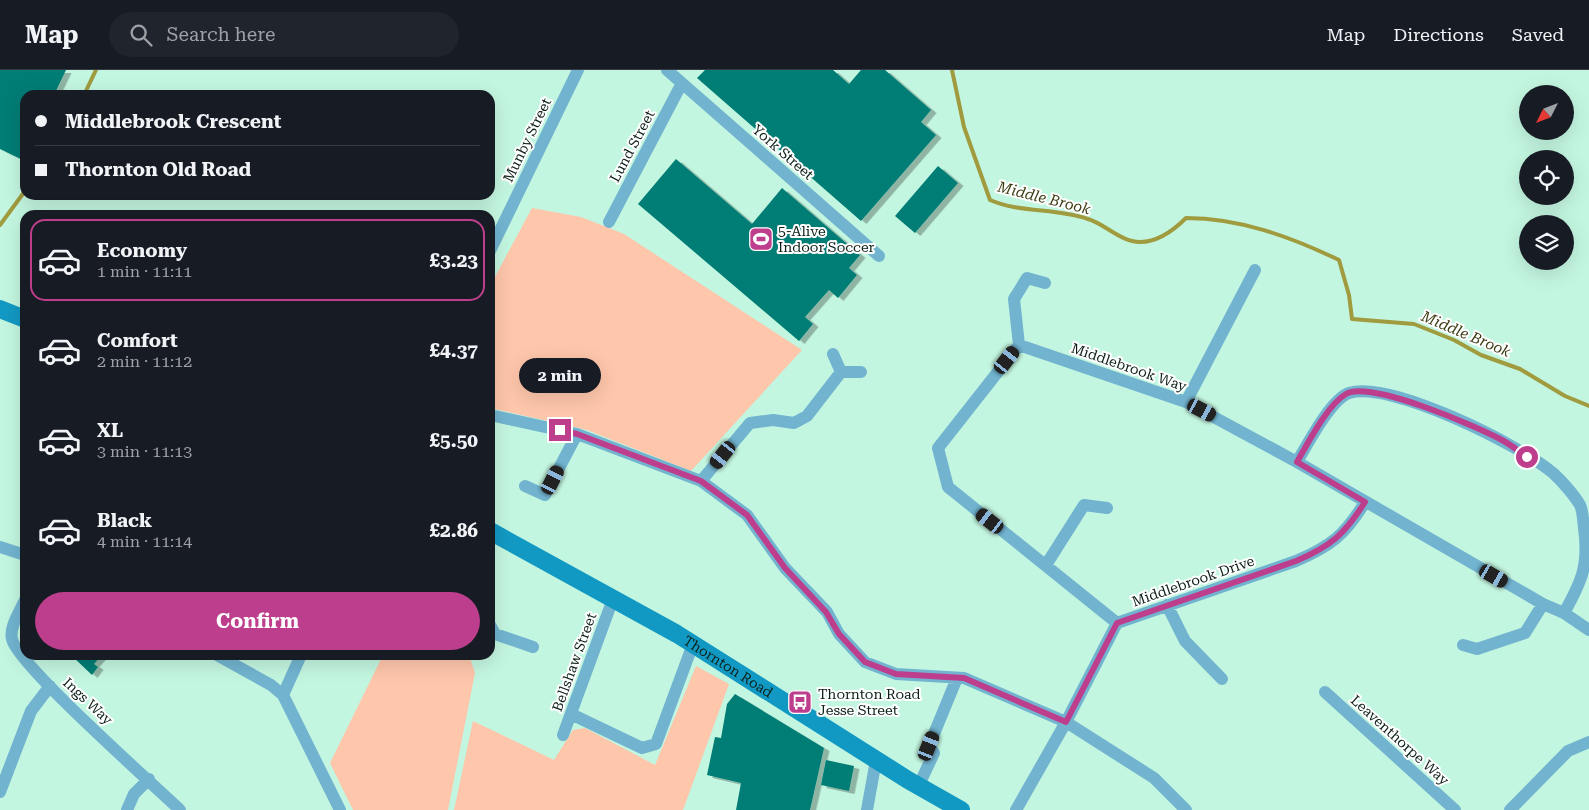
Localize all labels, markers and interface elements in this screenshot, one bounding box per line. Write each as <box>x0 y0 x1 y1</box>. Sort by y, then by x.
search box <box>109 12 459 57</box>
text: Map <box>25 21 79 49</box>
icon: search <box>127 21 155 49</box>
text: Search here <box>167 23 275 46</box>
text: Map <box>1327 24 1365 45</box>
text: Directions <box>1393 24 1484 45</box>
text: Saved <box>1512 24 1564 45</box>
north arrow <box>1519 85 1574 140</box>
map controls <box>1519 85 1574 270</box>
street label: Munby Street <box>500 95 554 185</box>
street label: Lund Street <box>606 107 658 185</box>
text: Middlebrook Crescent <box>65 110 281 133</box>
street label: York Street <box>749 121 817 183</box>
button: locate <box>1519 150 1574 205</box>
text: Thornton Old Road <box>65 158 251 181</box>
water label: Middle Brook <box>995 178 1093 218</box>
button: layers <box>1519 215 1574 270</box>
place label: 5-Alive Indoor Soccer <box>778 223 875 255</box>
sports icon: 5-Alive Indoor Soccer <box>748 226 774 252</box>
icon: car <box>37 238 82 283</box>
text: Economy <box>97 239 187 262</box>
text: £3.23 <box>429 249 478 272</box>
text: 1 min · 11:11 <box>97 262 192 281</box>
water label: Middle Brook <box>1418 307 1514 361</box>
icon: car <box>37 328 82 373</box>
text: Comfort <box>97 329 178 352</box>
text: £4.37 <box>429 339 478 362</box>
street label: Middlebrook Way <box>1069 340 1190 394</box>
car <box>991 344 1022 376</box>
text: 2 min · 11:12 <box>97 352 192 371</box>
callout: 2 min <box>519 358 601 392</box>
text: 2 min <box>538 366 582 385</box>
car <box>1185 396 1218 424</box>
icon: car <box>37 418 82 463</box>
text: XL <box>97 419 123 442</box>
route end <box>549 419 571 441</box>
text: £5.50 <box>429 429 478 452</box>
car <box>707 439 738 471</box>
text: 3 min · 11:13 <box>97 442 192 461</box>
route start <box>1516 446 1538 468</box>
car <box>539 463 566 497</box>
car <box>973 506 1006 536</box>
icon: car <box>37 508 82 553</box>
text: Black <box>97 509 152 532</box>
text: £2.86 <box>429 519 478 542</box>
text: 4 min · 11:14 <box>97 532 192 551</box>
street label: Middlebrook Drive <box>1130 552 1257 609</box>
car <box>1477 562 1510 590</box>
button: Confirm <box>35 592 480 650</box>
street label: Bellshaw Street <box>549 610 599 714</box>
street label: Thornton Road <box>681 632 776 700</box>
street label: Ings Way <box>60 674 116 728</box>
place label: Thornton Road Jesse Street <box>818 686 920 718</box>
bus stop icon: Thornton Road Jesse Street <box>787 689 813 715</box>
street label: Leaventhorpe Way <box>1348 692 1453 789</box>
car <box>916 729 941 763</box>

